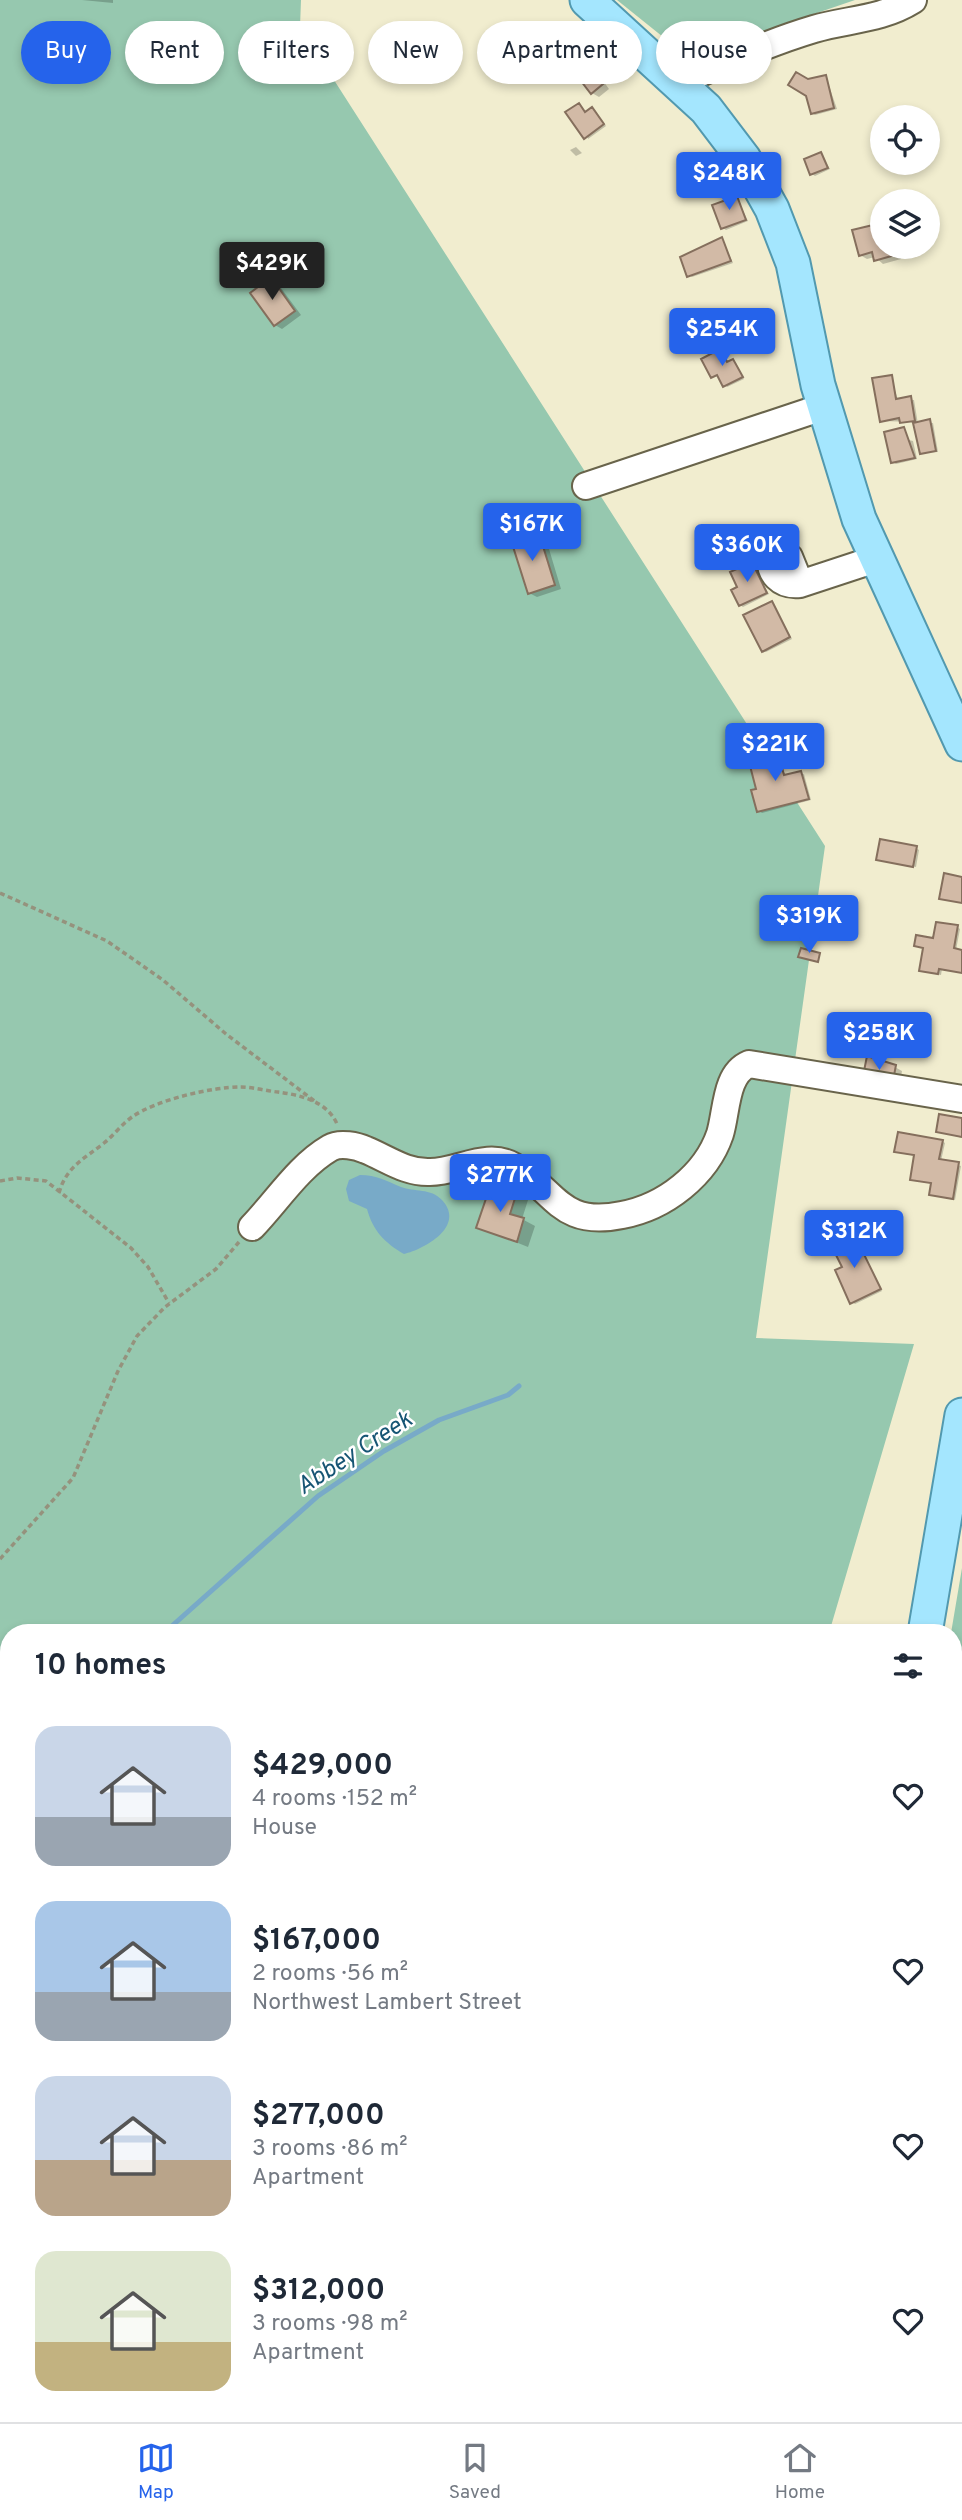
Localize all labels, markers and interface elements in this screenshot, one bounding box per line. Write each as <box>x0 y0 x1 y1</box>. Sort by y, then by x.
chip: Buy <box>21 21 111 84</box>
chip: Rent <box>125 21 224 84</box>
chip: Filters <box>238 21 354 84</box>
chip: New <box>368 21 463 84</box>
chip: Apartment <box>477 21 642 84</box>
chip: House <box>656 21 772 84</box>
map controls <box>870 105 940 259</box>
button: locate <box>870 105 940 175</box>
pin: $248K <box>680 152 778 212</box>
text: $248K <box>692 160 766 189</box>
button: layers <box>870 189 940 259</box>
pin: $429K <box>223 243 321 302</box>
text: $429K <box>235 250 309 279</box>
pin: $254K <box>673 308 771 368</box>
text: $254K <box>685 316 759 345</box>
pin: $167K <box>483 504 581 563</box>
text: $167K <box>499 511 565 540</box>
pin: $360K <box>698 524 796 584</box>
text: $360K <box>710 532 784 561</box>
pin: $221K <box>726 724 824 783</box>
text: $221K <box>741 731 809 760</box>
pin: $319K <box>760 895 858 955</box>
text: $319K <box>775 903 843 932</box>
pin: $258K <box>830 1012 928 1072</box>
text: $258K <box>843 1020 915 1049</box>
pin: $277K <box>451 1154 549 1214</box>
text: $277K <box>466 1162 534 1191</box>
pin: $312K <box>805 1210 903 1270</box>
text: $312K <box>820 1218 888 1247</box>
water label: Abbey Creek <box>292 1405 419 1502</box>
icon: filters <box>889 1647 927 1685</box>
text: 10 homes <box>35 1648 166 1685</box>
text: $429,000 <box>252 1748 393 1785</box>
icon: home <box>91 1754 175 1838</box>
icon: heart <box>889 1777 927 1815</box>
text: 4 rooms · 152 m² <box>252 1785 417 1814</box>
text: House <box>252 1814 317 1843</box>
text: $167,000 <box>252 1923 381 1960</box>
icon: home <box>91 1929 175 2013</box>
icon: heart <box>889 1952 927 1990</box>
text: 2 rooms · 56 m² <box>252 1960 408 1989</box>
text: Northwest Lambert Street <box>252 1989 522 2018</box>
text: $277,000 <box>252 2098 385 2135</box>
icon: home <box>91 2104 175 2188</box>
icon: heart <box>889 2127 927 2165</box>
text: 3 rooms · 86 m² <box>252 2135 408 2164</box>
text: Apartment <box>252 2164 364 2193</box>
text: $312,000 <box>252 2273 385 2310</box>
icon: home <box>91 2279 175 2363</box>
icon: heart <box>889 2302 927 2340</box>
text: 3 rooms · 98 m² <box>252 2310 408 2339</box>
text: Apartment <box>252 2339 364 2368</box>
tab: Map <box>137 2439 175 2505</box>
tab: Saved <box>449 2439 501 2505</box>
tab: Home <box>775 2439 825 2505</box>

